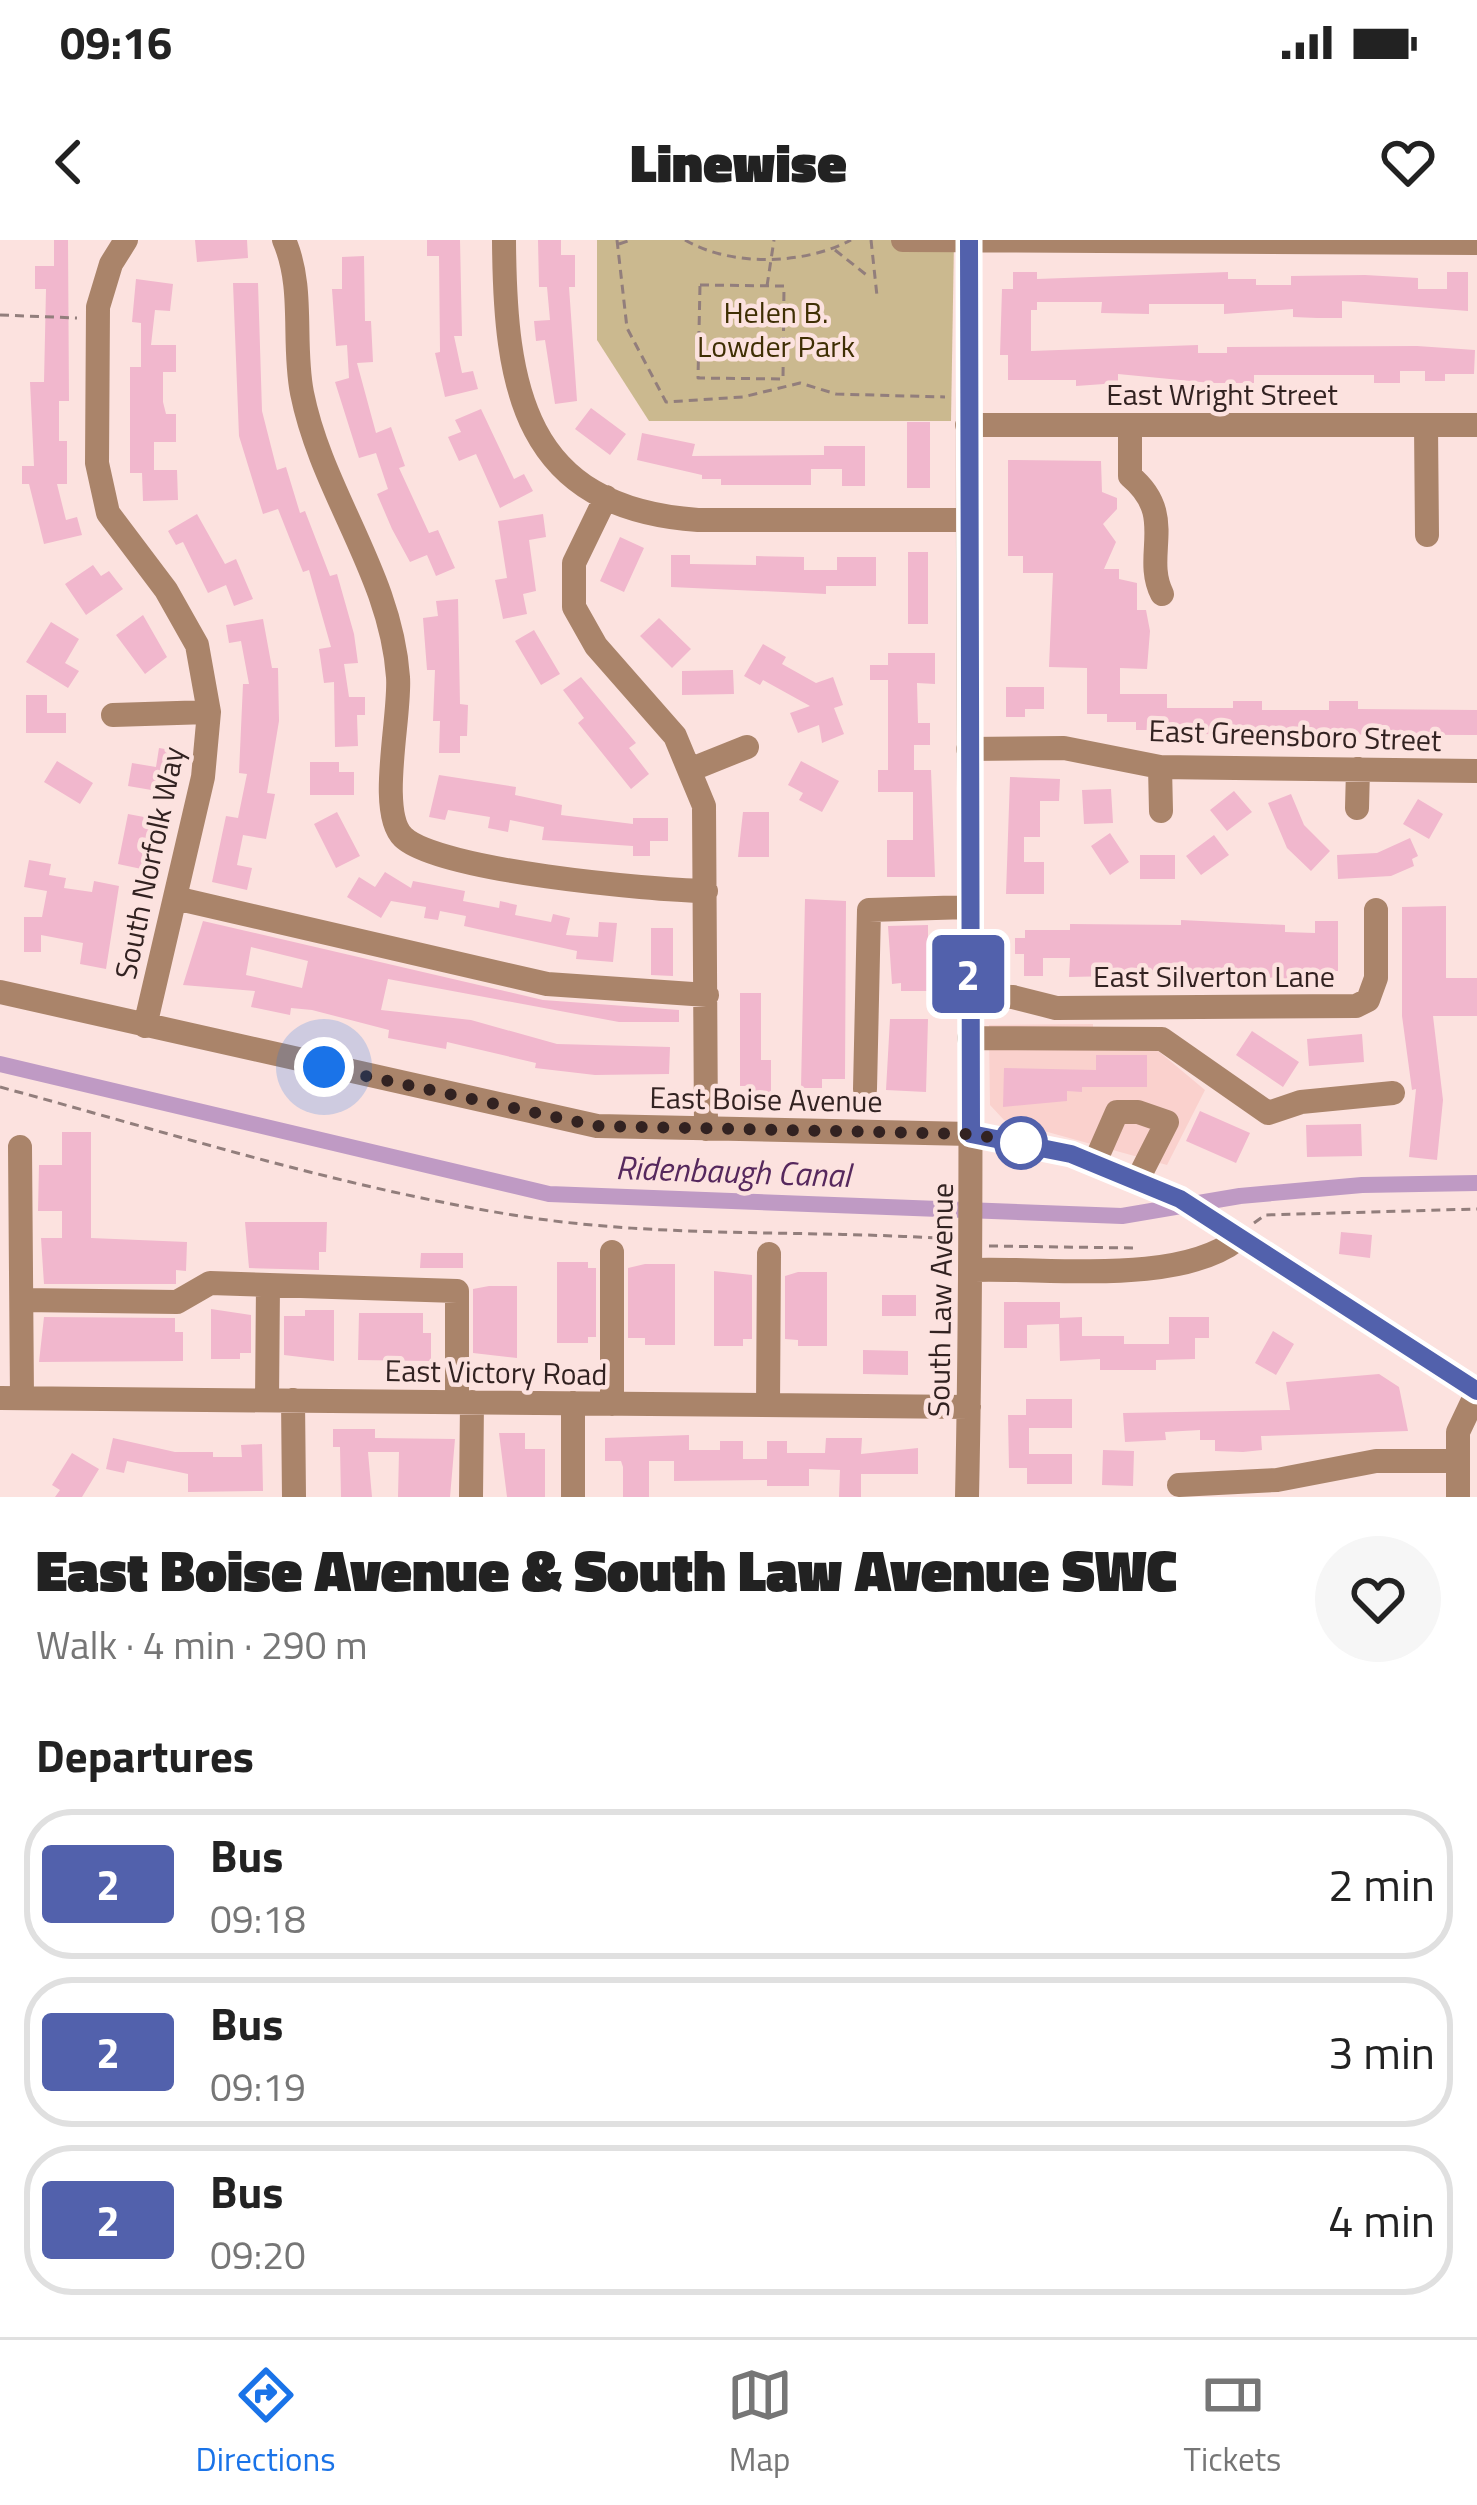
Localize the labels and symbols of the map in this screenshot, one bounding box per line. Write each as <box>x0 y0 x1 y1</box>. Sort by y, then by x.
park label: Helen B. Lowder Park <box>697 289 855 369</box>
street label: East Wright Street <box>1106 371 1338 417</box>
street label: East Greensboro Street <box>1148 707 1443 763</box>
street label: South Norfolk Way <box>102 742 196 983</box>
line badge: 2 <box>929 935 1007 1013</box>
street label: East Silverton Lane <box>1093 953 1335 999</box>
your location <box>294 1037 354 1097</box>
street label: East Boise Avenue <box>649 1074 883 1124</box>
unlabelled marker <box>996 1118 1046 1168</box>
water label: Ridenbaugh Canal <box>615 1142 855 1200</box>
street label: South Law Avenue <box>915 1183 965 1417</box>
street label: East Victory Road <box>384 1347 608 1397</box>

